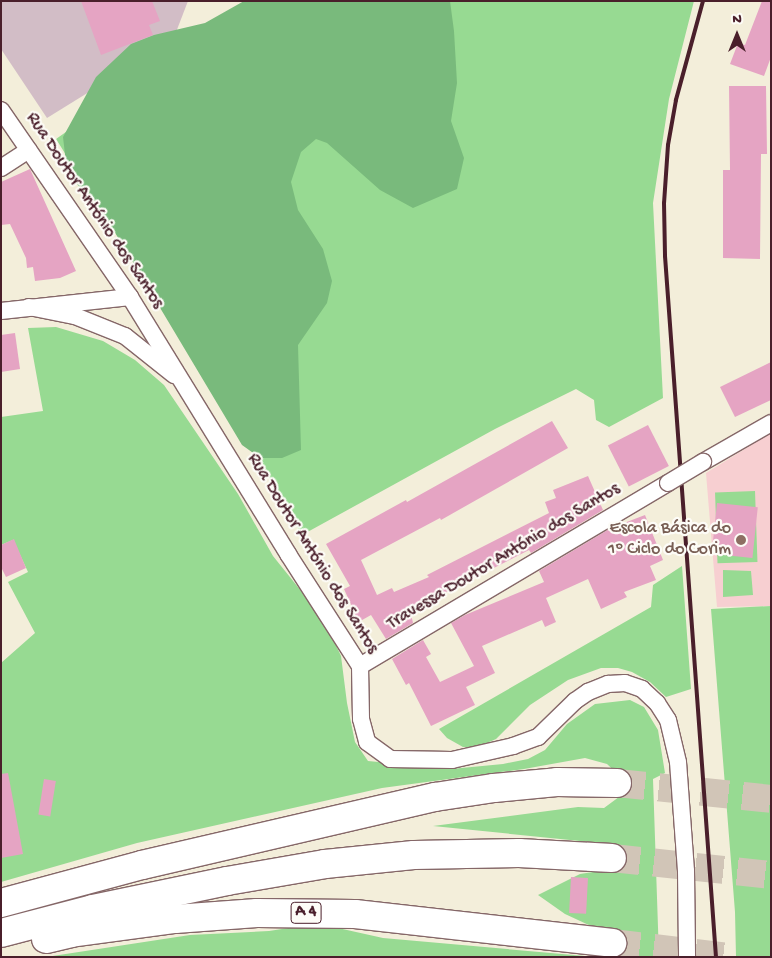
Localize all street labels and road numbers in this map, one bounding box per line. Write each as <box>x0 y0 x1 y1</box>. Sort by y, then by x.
street label: Rua Doutor António dos Santos <box>20 109 168 313</box>
street label: Rua Doutor António dos Santos <box>241 450 383 658</box>
street label: Travessa Doutor António dos Santos <box>384 479 624 635</box>
road number: A 4 <box>290 900 322 926</box>

